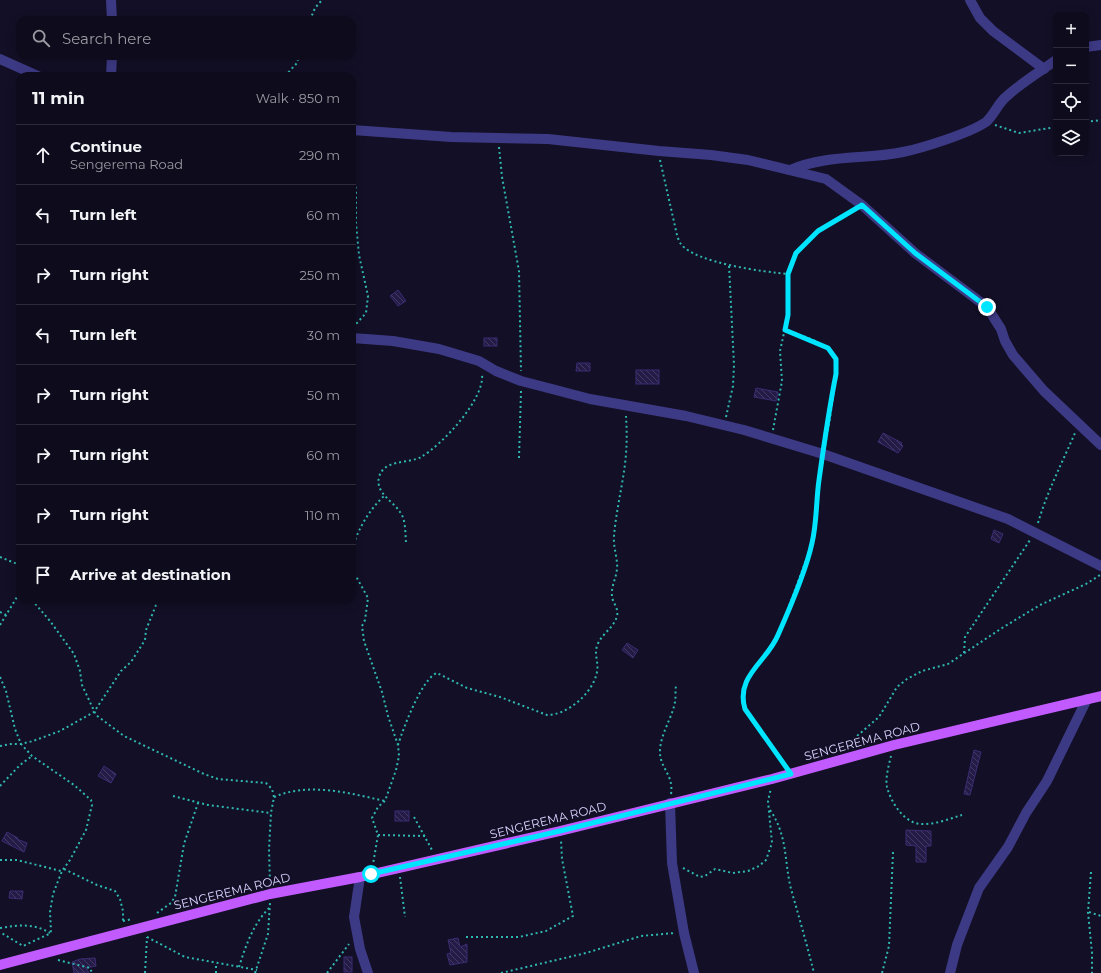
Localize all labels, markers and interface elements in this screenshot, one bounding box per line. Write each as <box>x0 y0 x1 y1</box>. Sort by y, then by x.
map controls <box>1053 12 1089 156</box>
button: + <box>1053 12 1089 48</box>
search box <box>16 16 356 60</box>
icon: search <box>30 27 52 49</box>
text: Search here <box>62 29 151 48</box>
button: − <box>1053 48 1089 84</box>
button: locate <box>1053 84 1089 120</box>
text: 11 min <box>32 88 85 108</box>
text: Walk · 850 m <box>256 90 340 106</box>
button: layers <box>1053 120 1089 156</box>
text: Continue <box>70 137 142 156</box>
icon: ahead <box>32 144 54 166</box>
text: 290 m <box>299 147 340 163</box>
text: Sengerema Road <box>70 156 183 172</box>
icon: left <box>32 204 54 226</box>
text: Turn left <box>70 205 137 224</box>
text: 60 m <box>306 207 340 223</box>
icon: right <box>32 264 54 286</box>
text: Turn right <box>70 265 149 284</box>
text: 250 m <box>299 267 340 283</box>
route end <box>978 298 996 316</box>
icon: left <box>32 324 54 346</box>
text: Turn left <box>70 325 137 344</box>
text: 30 m <box>307 327 340 343</box>
icon: right <box>32 384 54 406</box>
text: Turn right <box>70 385 149 404</box>
text: 50 m <box>307 387 340 403</box>
icon: right <box>32 444 54 466</box>
text: Turn right <box>70 445 149 464</box>
text: 60 m <box>306 447 340 463</box>
icon: right <box>32 504 54 526</box>
text: Turn right <box>70 505 149 524</box>
text: 110 m <box>305 507 340 523</box>
icon: arrive <box>32 564 54 586</box>
text: Arrive at destination <box>70 565 231 584</box>
street label: SENGEREMA ROAD <box>802 718 922 764</box>
street label: SENGEREMA ROAD <box>488 798 608 842</box>
route start <box>362 865 380 883</box>
street label: SENGEREMA ROAD <box>172 869 292 913</box>

